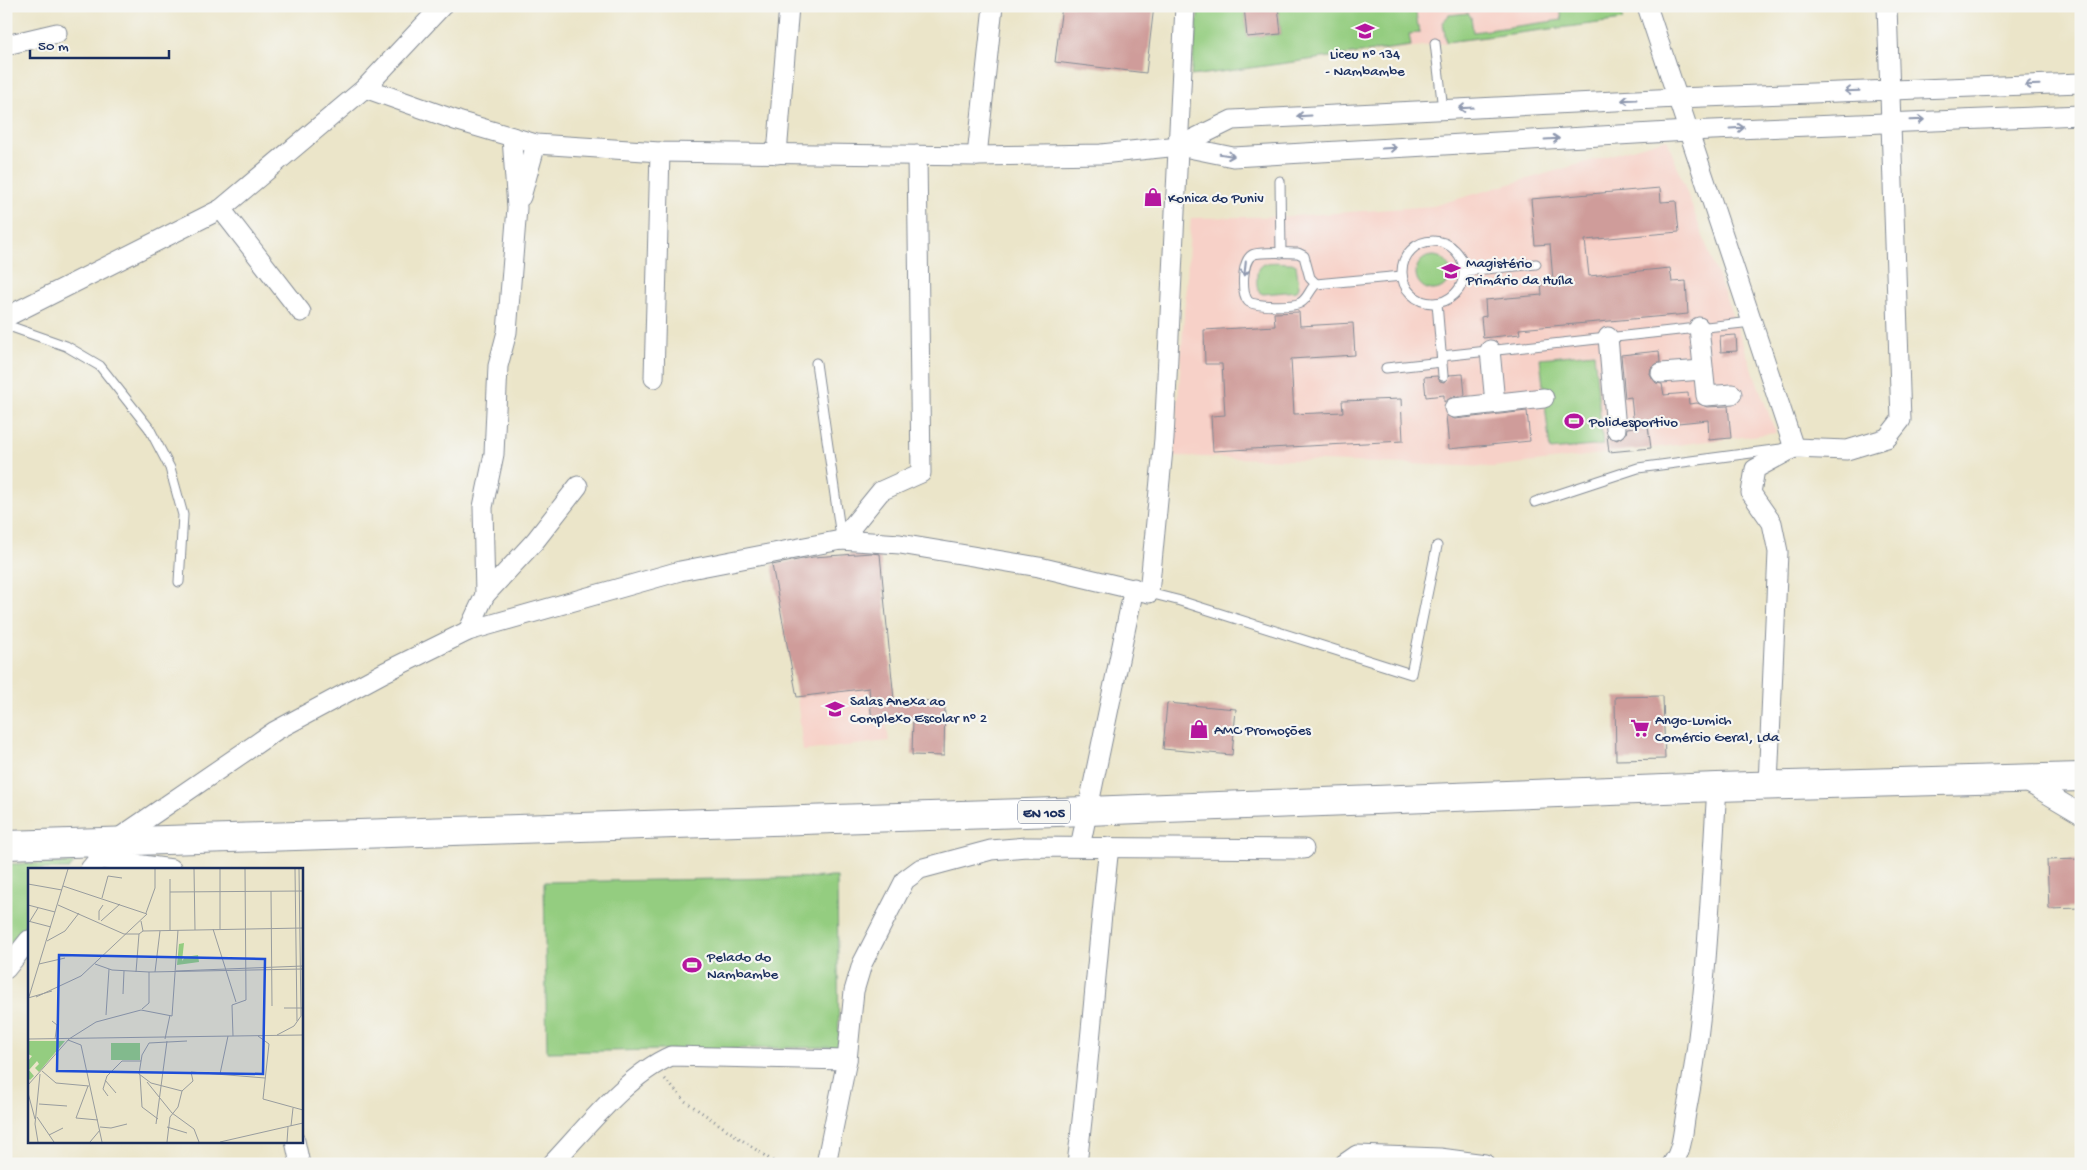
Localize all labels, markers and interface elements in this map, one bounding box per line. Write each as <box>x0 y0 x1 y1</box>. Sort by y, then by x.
school or university icon: Liceu nº 134 - Nambambe <box>1354 20 1376 42</box>
scale bar <box>30 28 169 60</box>
text: 50 m <box>38 38 69 56</box>
place label: Liceu nº 134 - Nambambe <box>1325 46 1405 81</box>
one-way arrow <box>2024 80 2040 90</box>
one-way arrow <box>1844 86 1860 95</box>
one-way arrow <box>1621 95 1637 105</box>
one-way arrow <box>1458 103 1474 112</box>
one-way arrow <box>1296 112 1312 121</box>
one-way arrow <box>1908 115 1925 125</box>
one-way arrow <box>1729 124 1745 133</box>
one-way arrow <box>1543 134 1559 143</box>
one-way arrow <box>1381 143 1397 152</box>
one-way arrow <box>1219 150 1235 160</box>
shop icon: Konica do Puniv <box>1142 186 1164 208</box>
place label: Konica do Puniv <box>1168 190 1264 208</box>
place label: Magistério Primário da Huíla <box>1465 255 1574 290</box>
one-way arrow <box>1240 260 1250 276</box>
school or university icon: Magistério Primário da Huíla <box>1440 260 1462 282</box>
sports icon: Polidesportivo <box>1563 410 1585 432</box>
place label: Polidesportivo <box>1588 414 1678 432</box>
place label: Salas Anexa ao Complexo Escolar nº 2 <box>850 693 987 728</box>
school or university icon: Salas Anexa ao Complexo Escolar nº 2 <box>824 698 846 720</box>
place label: Ango-Lumich Comércio Geral, Lda <box>1655 712 1780 747</box>
supermarket icon: Ango-Lumich Comércio Geral, Lda <box>1629 717 1651 739</box>
shop icon: AMC Promoções <box>1188 718 1210 740</box>
place label: AMC Promoções <box>1214 722 1311 740</box>
road number: EN 105 <box>1018 800 1070 824</box>
inset map <box>28 868 302 1142</box>
place label: Pelado do Nambambe <box>706 949 779 984</box>
sports icon: Pelado do Nambambe <box>681 954 703 976</box>

